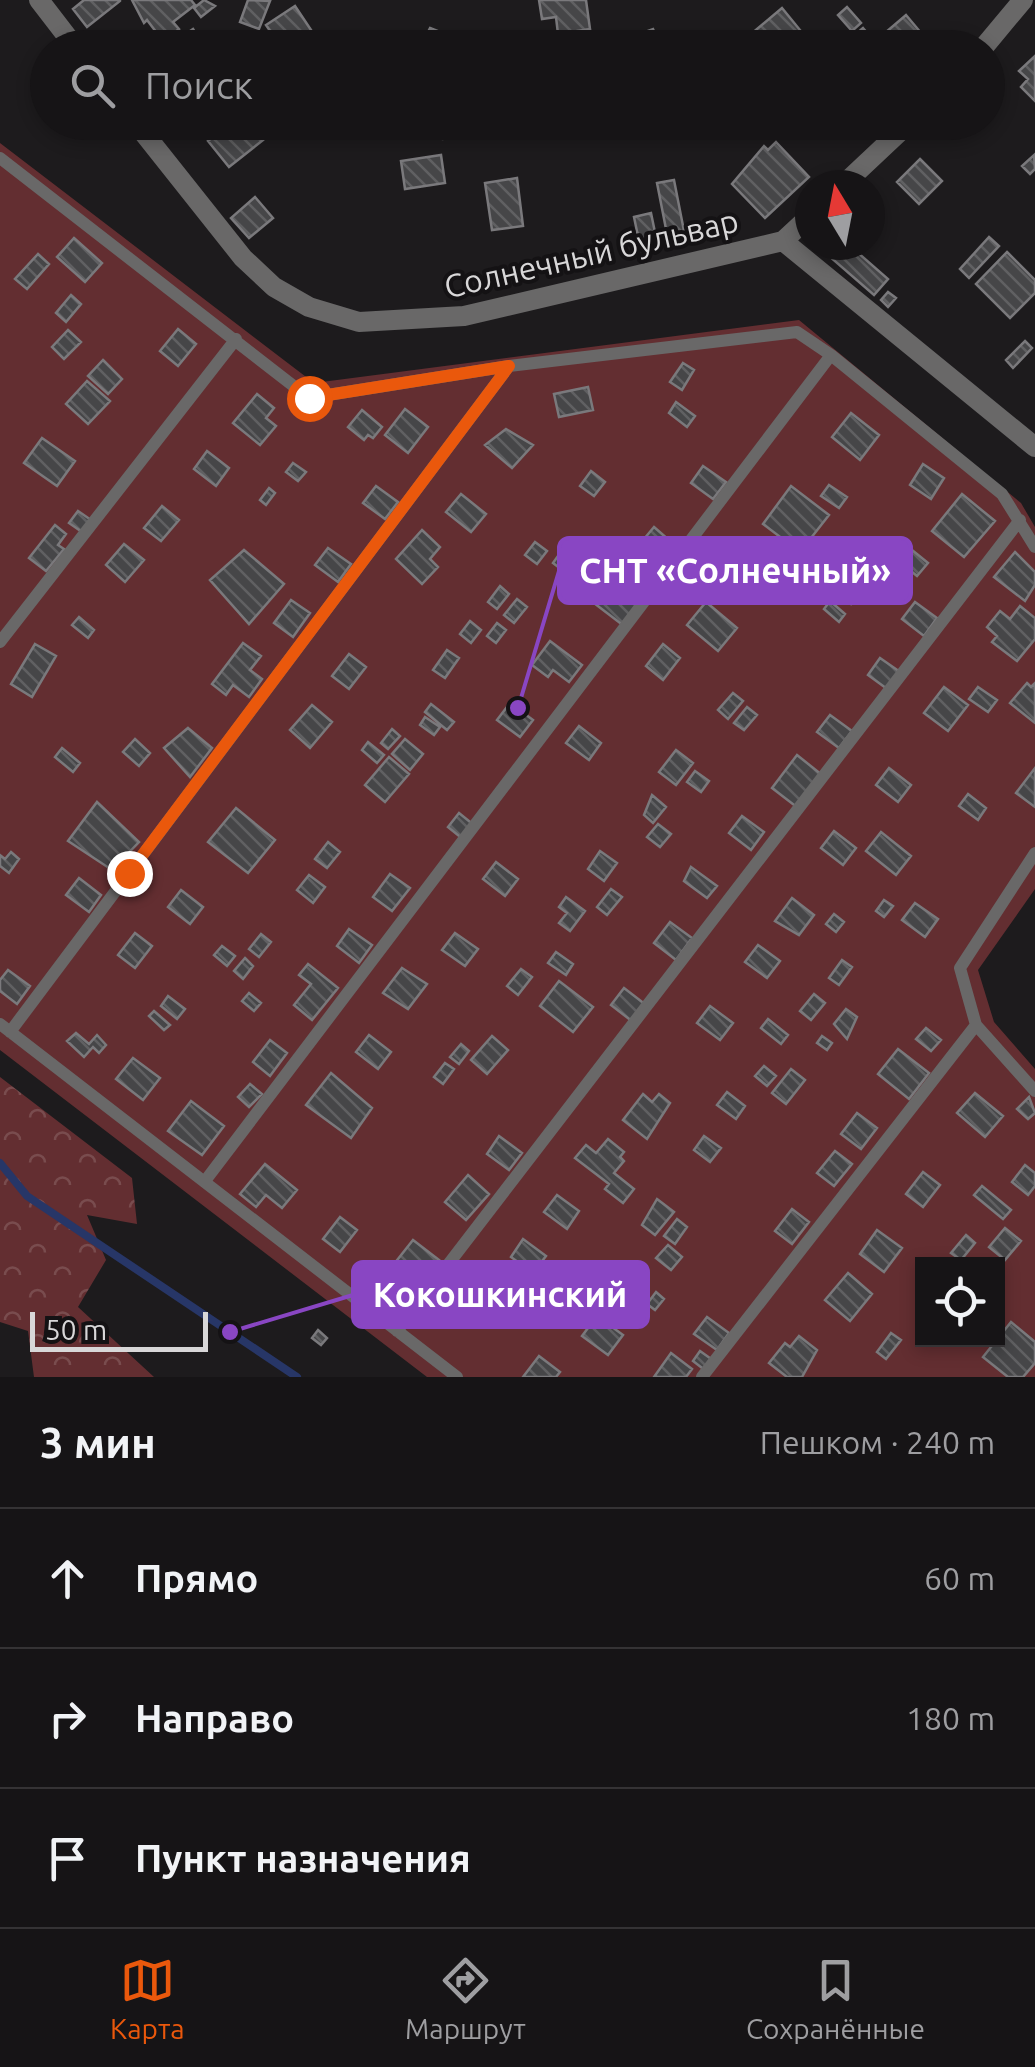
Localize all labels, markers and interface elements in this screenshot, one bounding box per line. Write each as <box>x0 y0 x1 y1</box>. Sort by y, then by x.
search box <box>30 30 1005 140</box>
icon: search <box>65 58 120 113</box>
text: Поиск <box>145 64 253 106</box>
north arrow <box>795 170 885 260</box>
street label: Солнечный бульвар <box>440 202 742 304</box>
route start <box>287 376 333 422</box>
callout: СНТ «Солнечный» <box>559 538 911 603</box>
text: СНТ «Солнечный» <box>579 550 891 590</box>
route end <box>107 851 153 897</box>
map controls <box>915 1257 1005 1347</box>
button: locate <box>915 1257 1005 1347</box>
callout: Кокошкинский <box>353 1262 648 1327</box>
text: Кокошкинский <box>373 1274 627 1314</box>
scale bar <box>30 1307 208 1352</box>
text: 50 m <box>45 1314 107 1345</box>
text: 3 мин <box>40 1419 156 1466</box>
text: Пешком · 240 m <box>760 1424 995 1460</box>
icon: ahead <box>40 1551 95 1606</box>
text: Прямо <box>135 1557 258 1599</box>
text: 60 m <box>924 1560 995 1596</box>
icon: right <box>40 1691 95 1746</box>
text: Направо <box>135 1697 294 1739</box>
text: 180 m <box>906 1700 995 1736</box>
icon: arrive <box>40 1831 95 1886</box>
text: Пункт назначения <box>135 1837 471 1879</box>
tab: Карта <box>110 1953 185 2044</box>
tab: Маршрут <box>405 1953 526 2044</box>
tab: Сохранённые <box>746 1953 925 2044</box>

